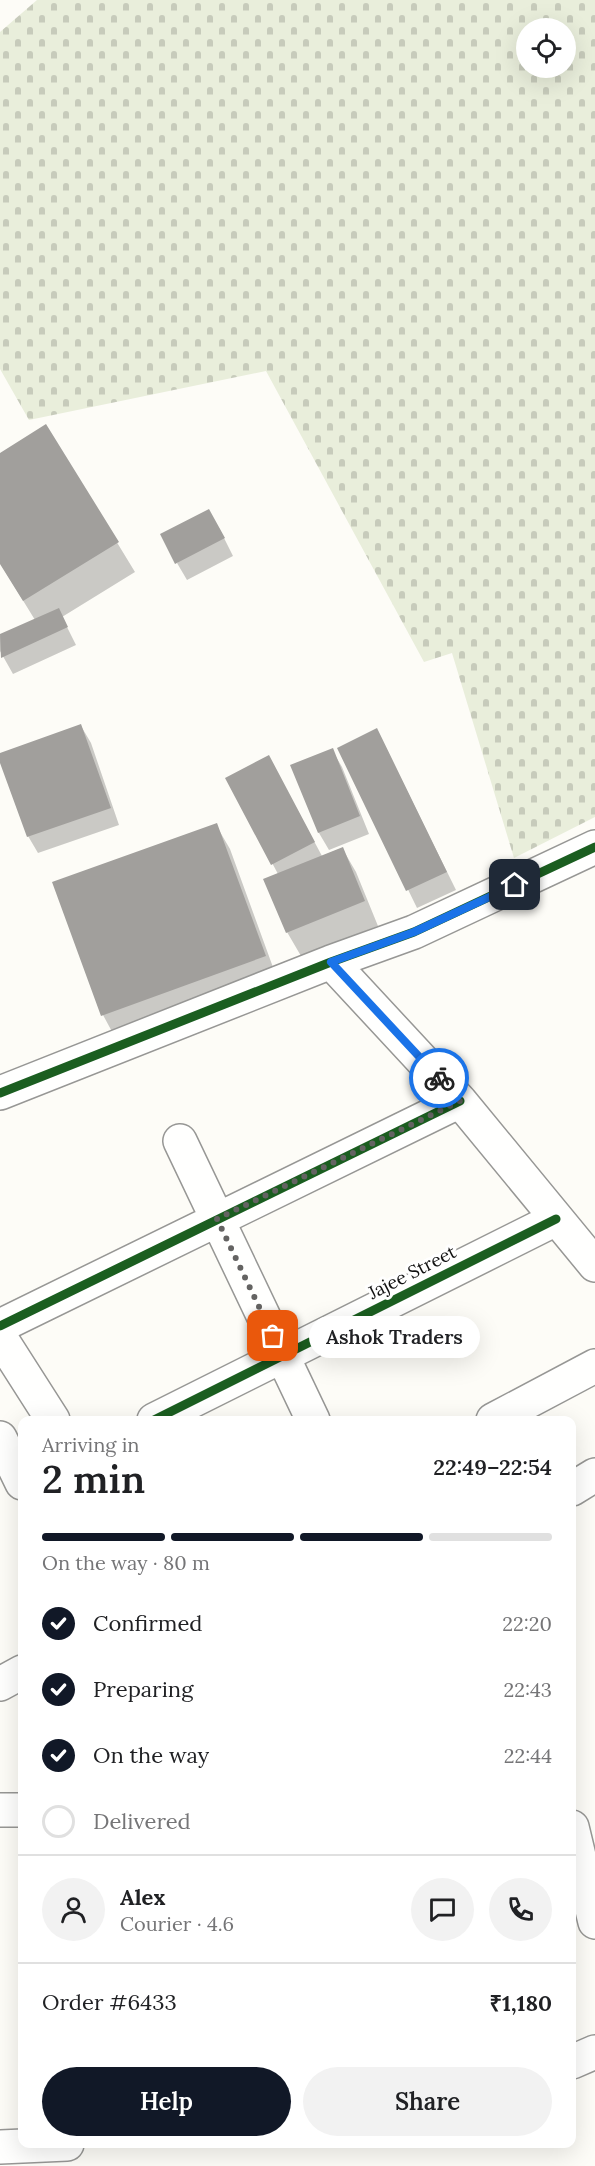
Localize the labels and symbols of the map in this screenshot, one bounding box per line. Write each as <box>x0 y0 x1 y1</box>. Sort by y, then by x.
pin <box>489 859 540 910</box>
courier <box>409 1048 469 1108</box>
street label: Jajee Street <box>363 1240 460 1304</box>
pin <box>247 1310 298 1361</box>
callout: Ashok Traders <box>309 1315 480 1357</box>

